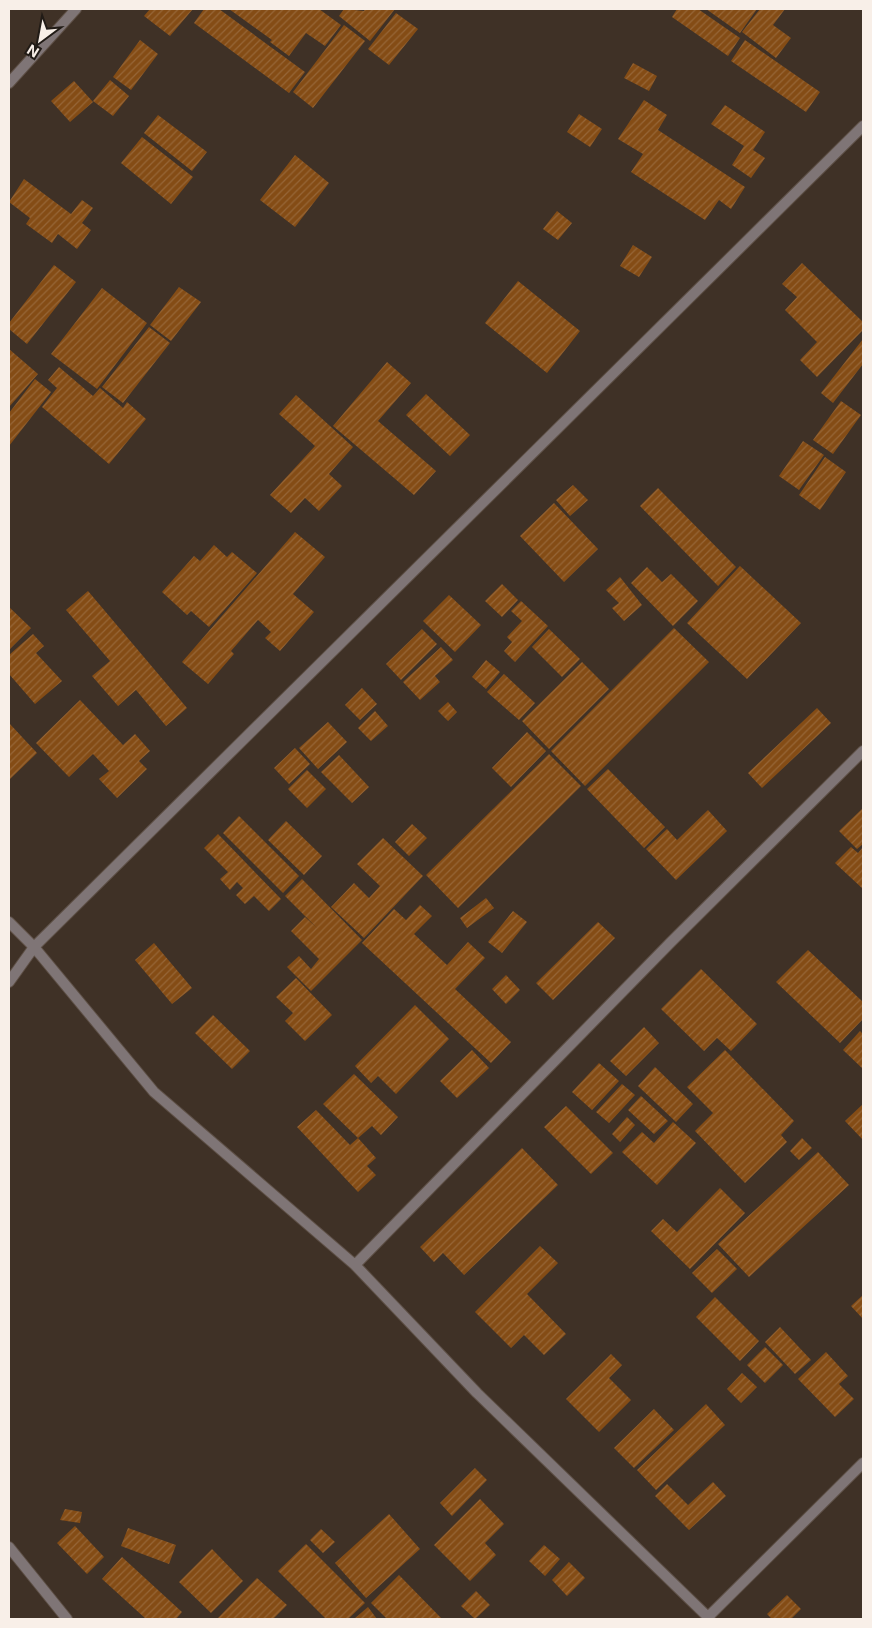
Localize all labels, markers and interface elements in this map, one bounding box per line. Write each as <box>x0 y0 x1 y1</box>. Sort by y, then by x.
north arrow <box>15 15 65 65</box>
text: N <box>24 41 42 61</box>

